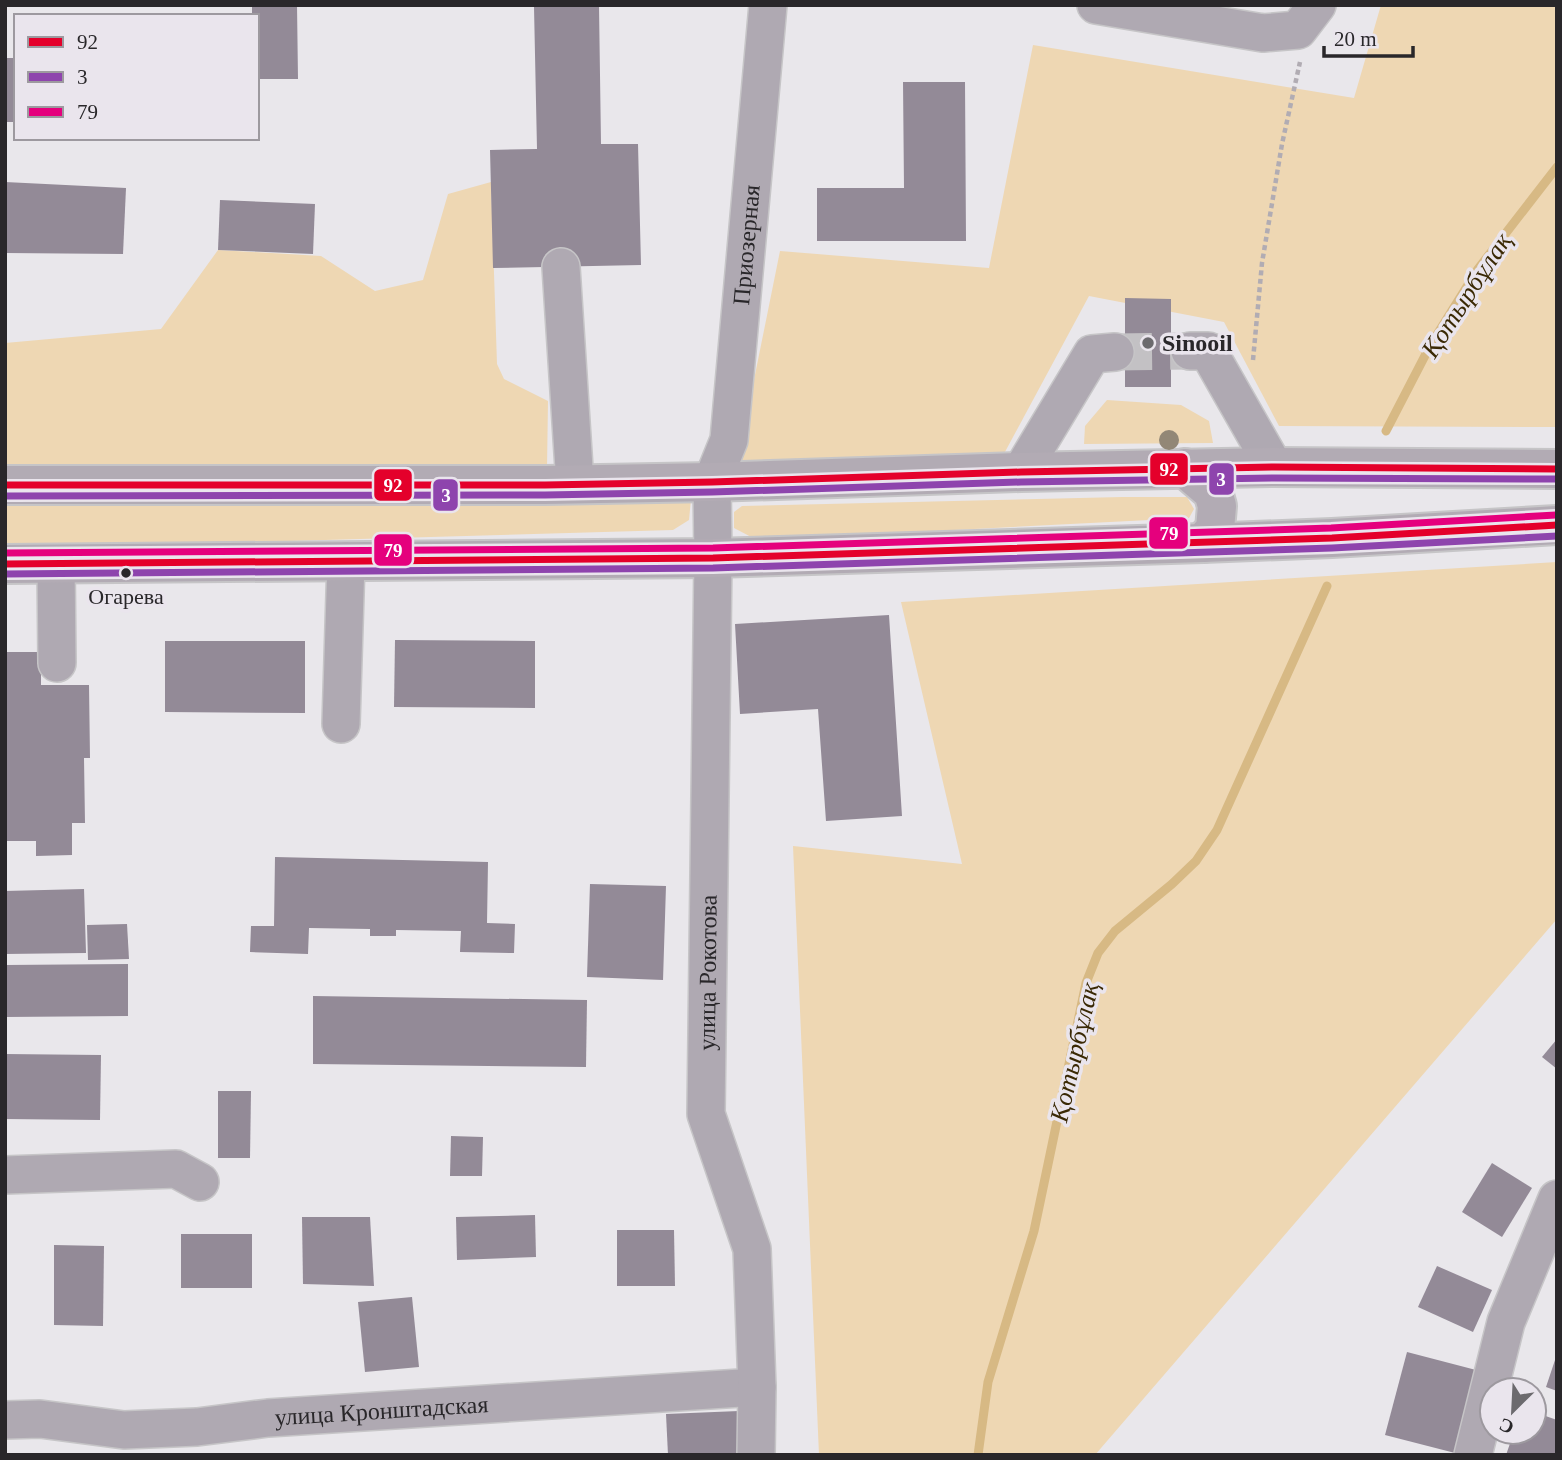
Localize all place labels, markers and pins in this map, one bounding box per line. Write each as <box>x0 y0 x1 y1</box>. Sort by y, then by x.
place label: Sinooil <box>1162 330 1233 356</box>
marker: Sinooil <box>1140 335 1156 351</box>
marker: Огарева <box>119 566 133 580</box>
place label: Огарева <box>88 584 164 609</box>

